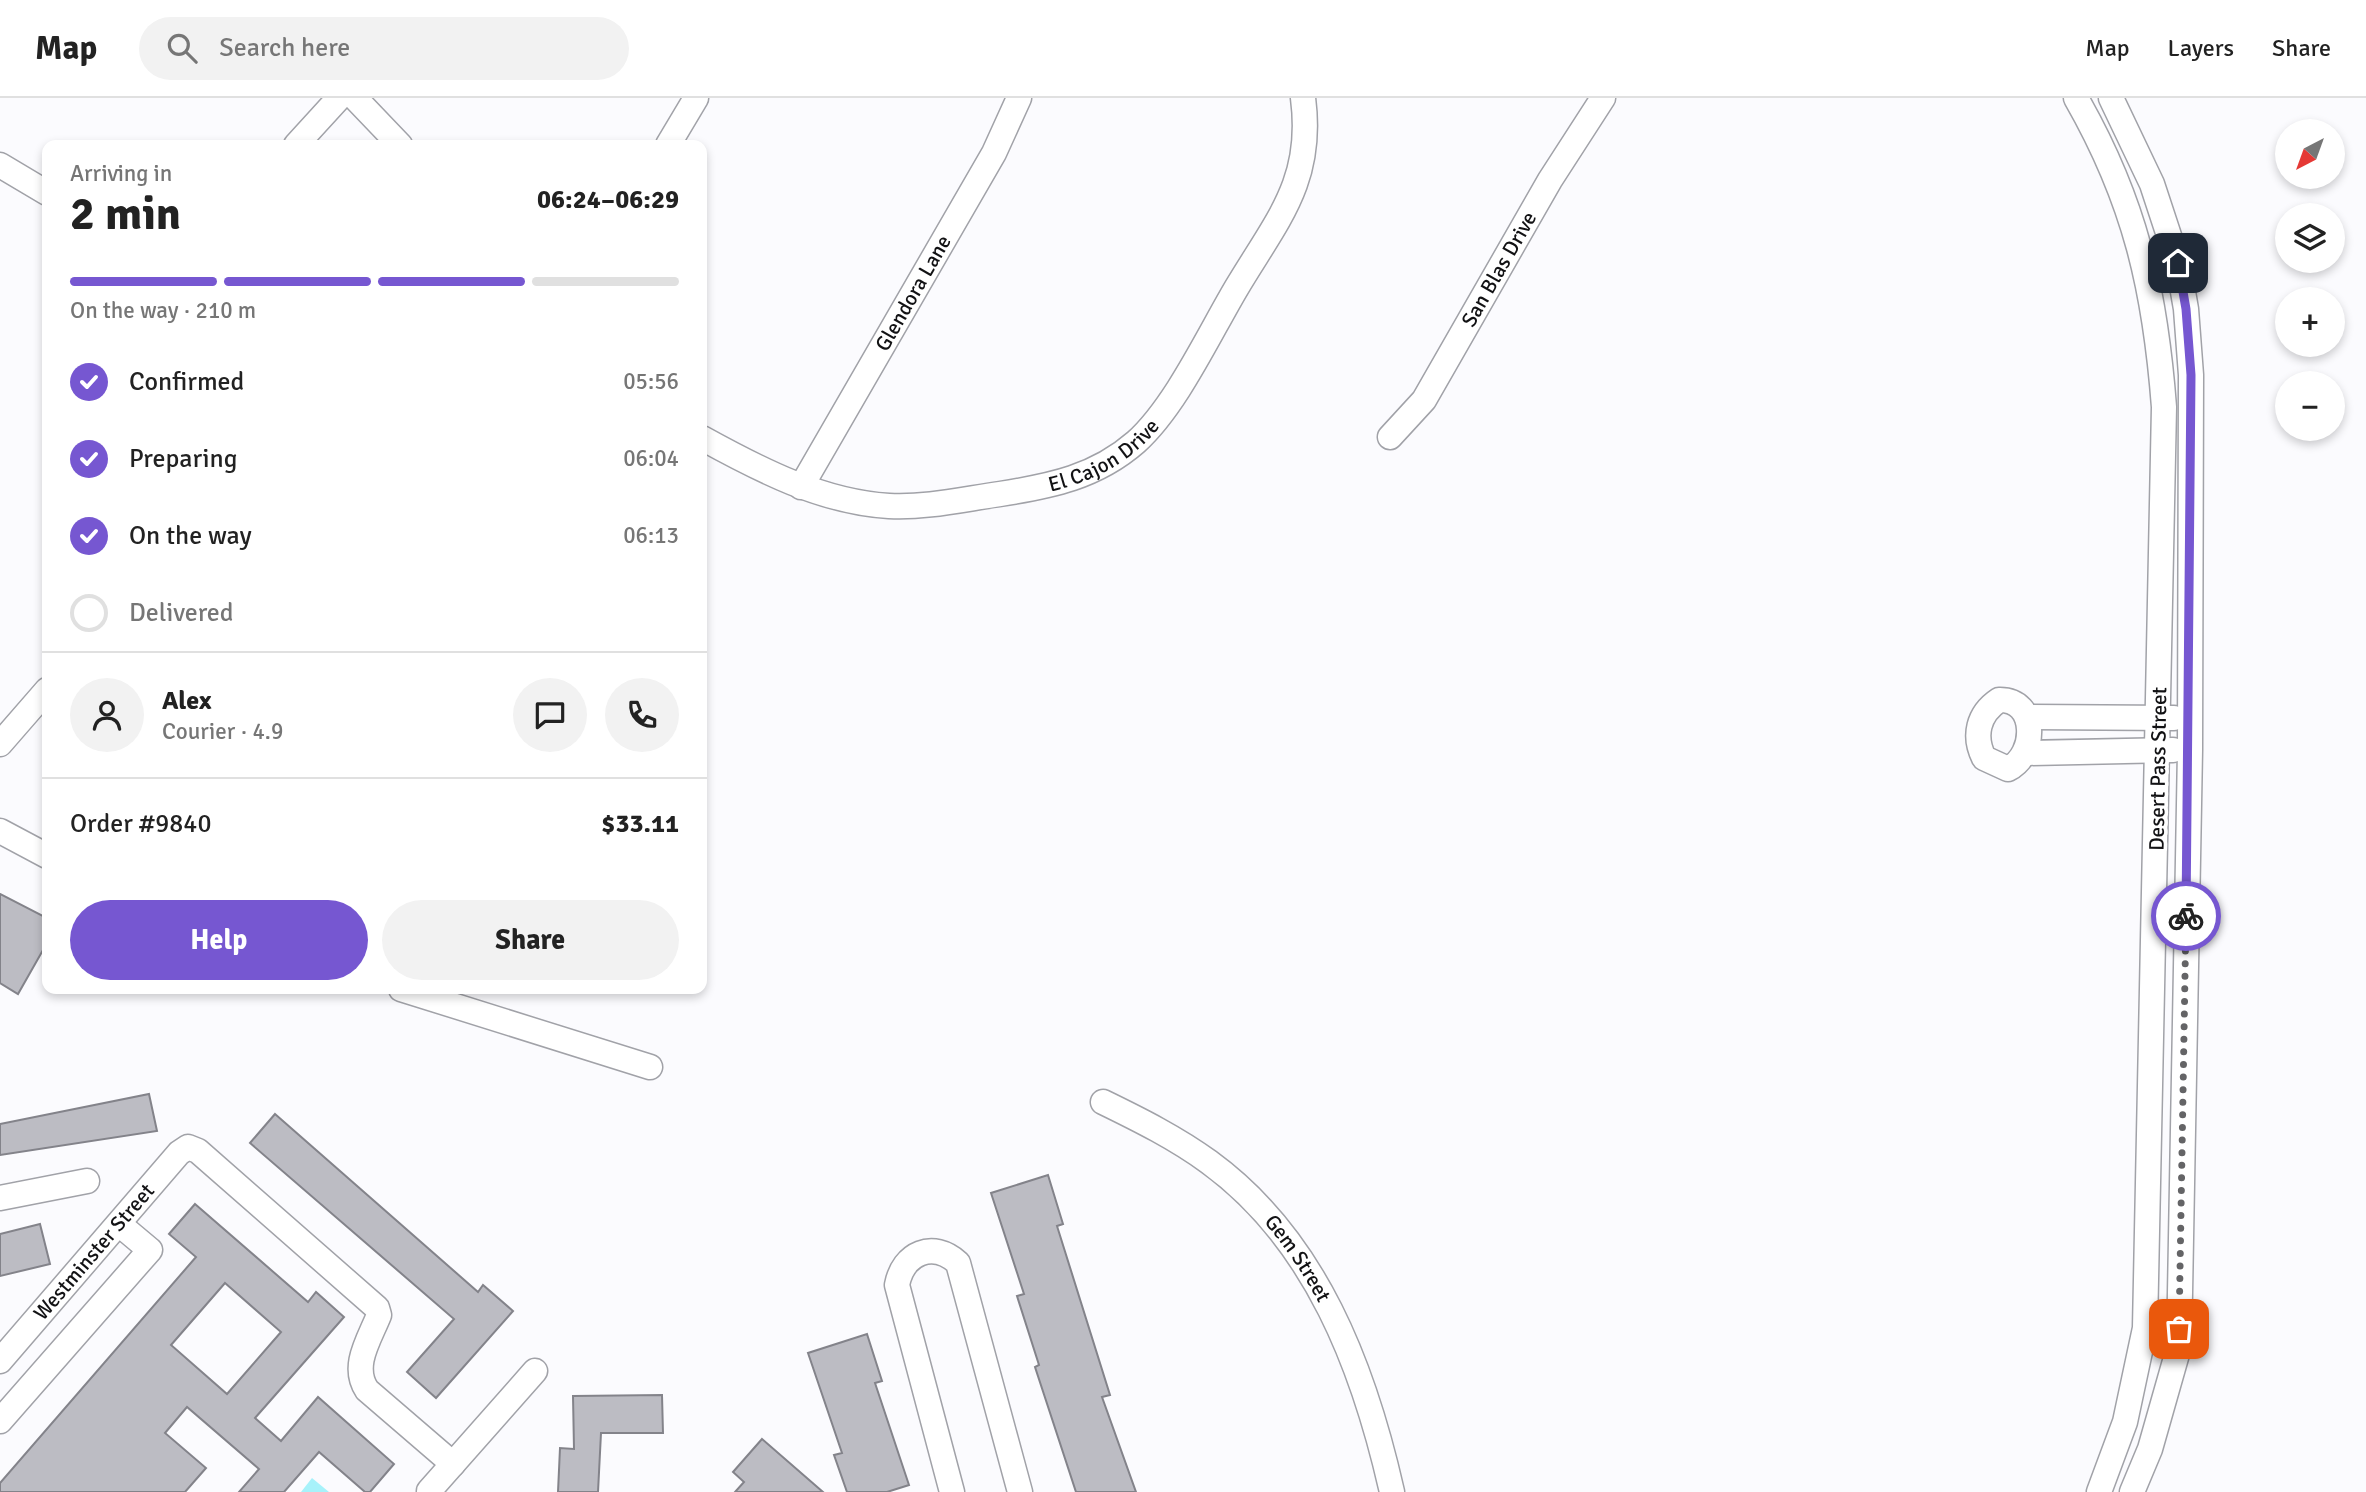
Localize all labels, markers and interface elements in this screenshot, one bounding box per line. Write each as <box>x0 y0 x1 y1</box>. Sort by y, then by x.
search box <box>139 17 629 80</box>
text: Map <box>35 28 97 69</box>
icon: search <box>163 29 201 67</box>
text: Search here <box>219 32 350 64</box>
text: Map <box>2085 33 2130 63</box>
text: Layers <box>2168 33 2234 63</box>
text: Share <box>2272 33 2331 63</box>
north arrow <box>2275 119 2345 189</box>
map controls <box>2275 119 2345 441</box>
text: Arriving in <box>70 159 172 188</box>
text: 06:24–06:29 <box>537 184 679 216</box>
text: 2 min <box>70 186 181 242</box>
button: layers <box>2275 203 2345 273</box>
street label: San Blas Drive <box>1456 207 1542 332</box>
street label: Glendora Lane <box>869 230 957 356</box>
pin <box>2148 233 2208 293</box>
icon: home <box>2159 244 2197 282</box>
button: + <box>2275 287 2345 357</box>
text: On the way · 210 m <box>70 296 256 325</box>
icon: check <box>70 363 108 401</box>
text: Confirmed <box>129 366 244 398</box>
text: 05:56 <box>623 367 679 396</box>
button: − <box>2275 371 2345 441</box>
street label: El Cajon Drive <box>1045 414 1165 497</box>
icon: check <box>70 440 108 478</box>
text: Preparing <box>129 443 237 475</box>
text: 06:04 <box>623 444 679 473</box>
icon: check <box>70 517 108 555</box>
text: On the way <box>129 520 252 552</box>
text: 06:13 <box>623 521 679 550</box>
text: Delivered <box>129 597 234 629</box>
button: person <box>70 678 144 752</box>
button: chat <box>513 678 587 752</box>
button: phone <box>605 678 679 752</box>
text: Alex <box>162 685 212 717</box>
street label: Desert Pass Street <box>2144 687 2172 851</box>
text: Courier · 4.9 <box>162 717 283 746</box>
text: Order #9840 <box>70 808 211 840</box>
text: $33.11 <box>601 808 679 840</box>
courier <box>2151 881 2221 951</box>
icon: bike <box>2167 897 2205 935</box>
button: Help <box>70 900 368 980</box>
button: Share <box>382 900 679 980</box>
street label: Westminster Street <box>28 1178 160 1326</box>
street label: Gem Street <box>1259 1209 1337 1306</box>
pin <box>2149 1299 2209 1359</box>
icon: bag <box>2160 1310 2198 1348</box>

